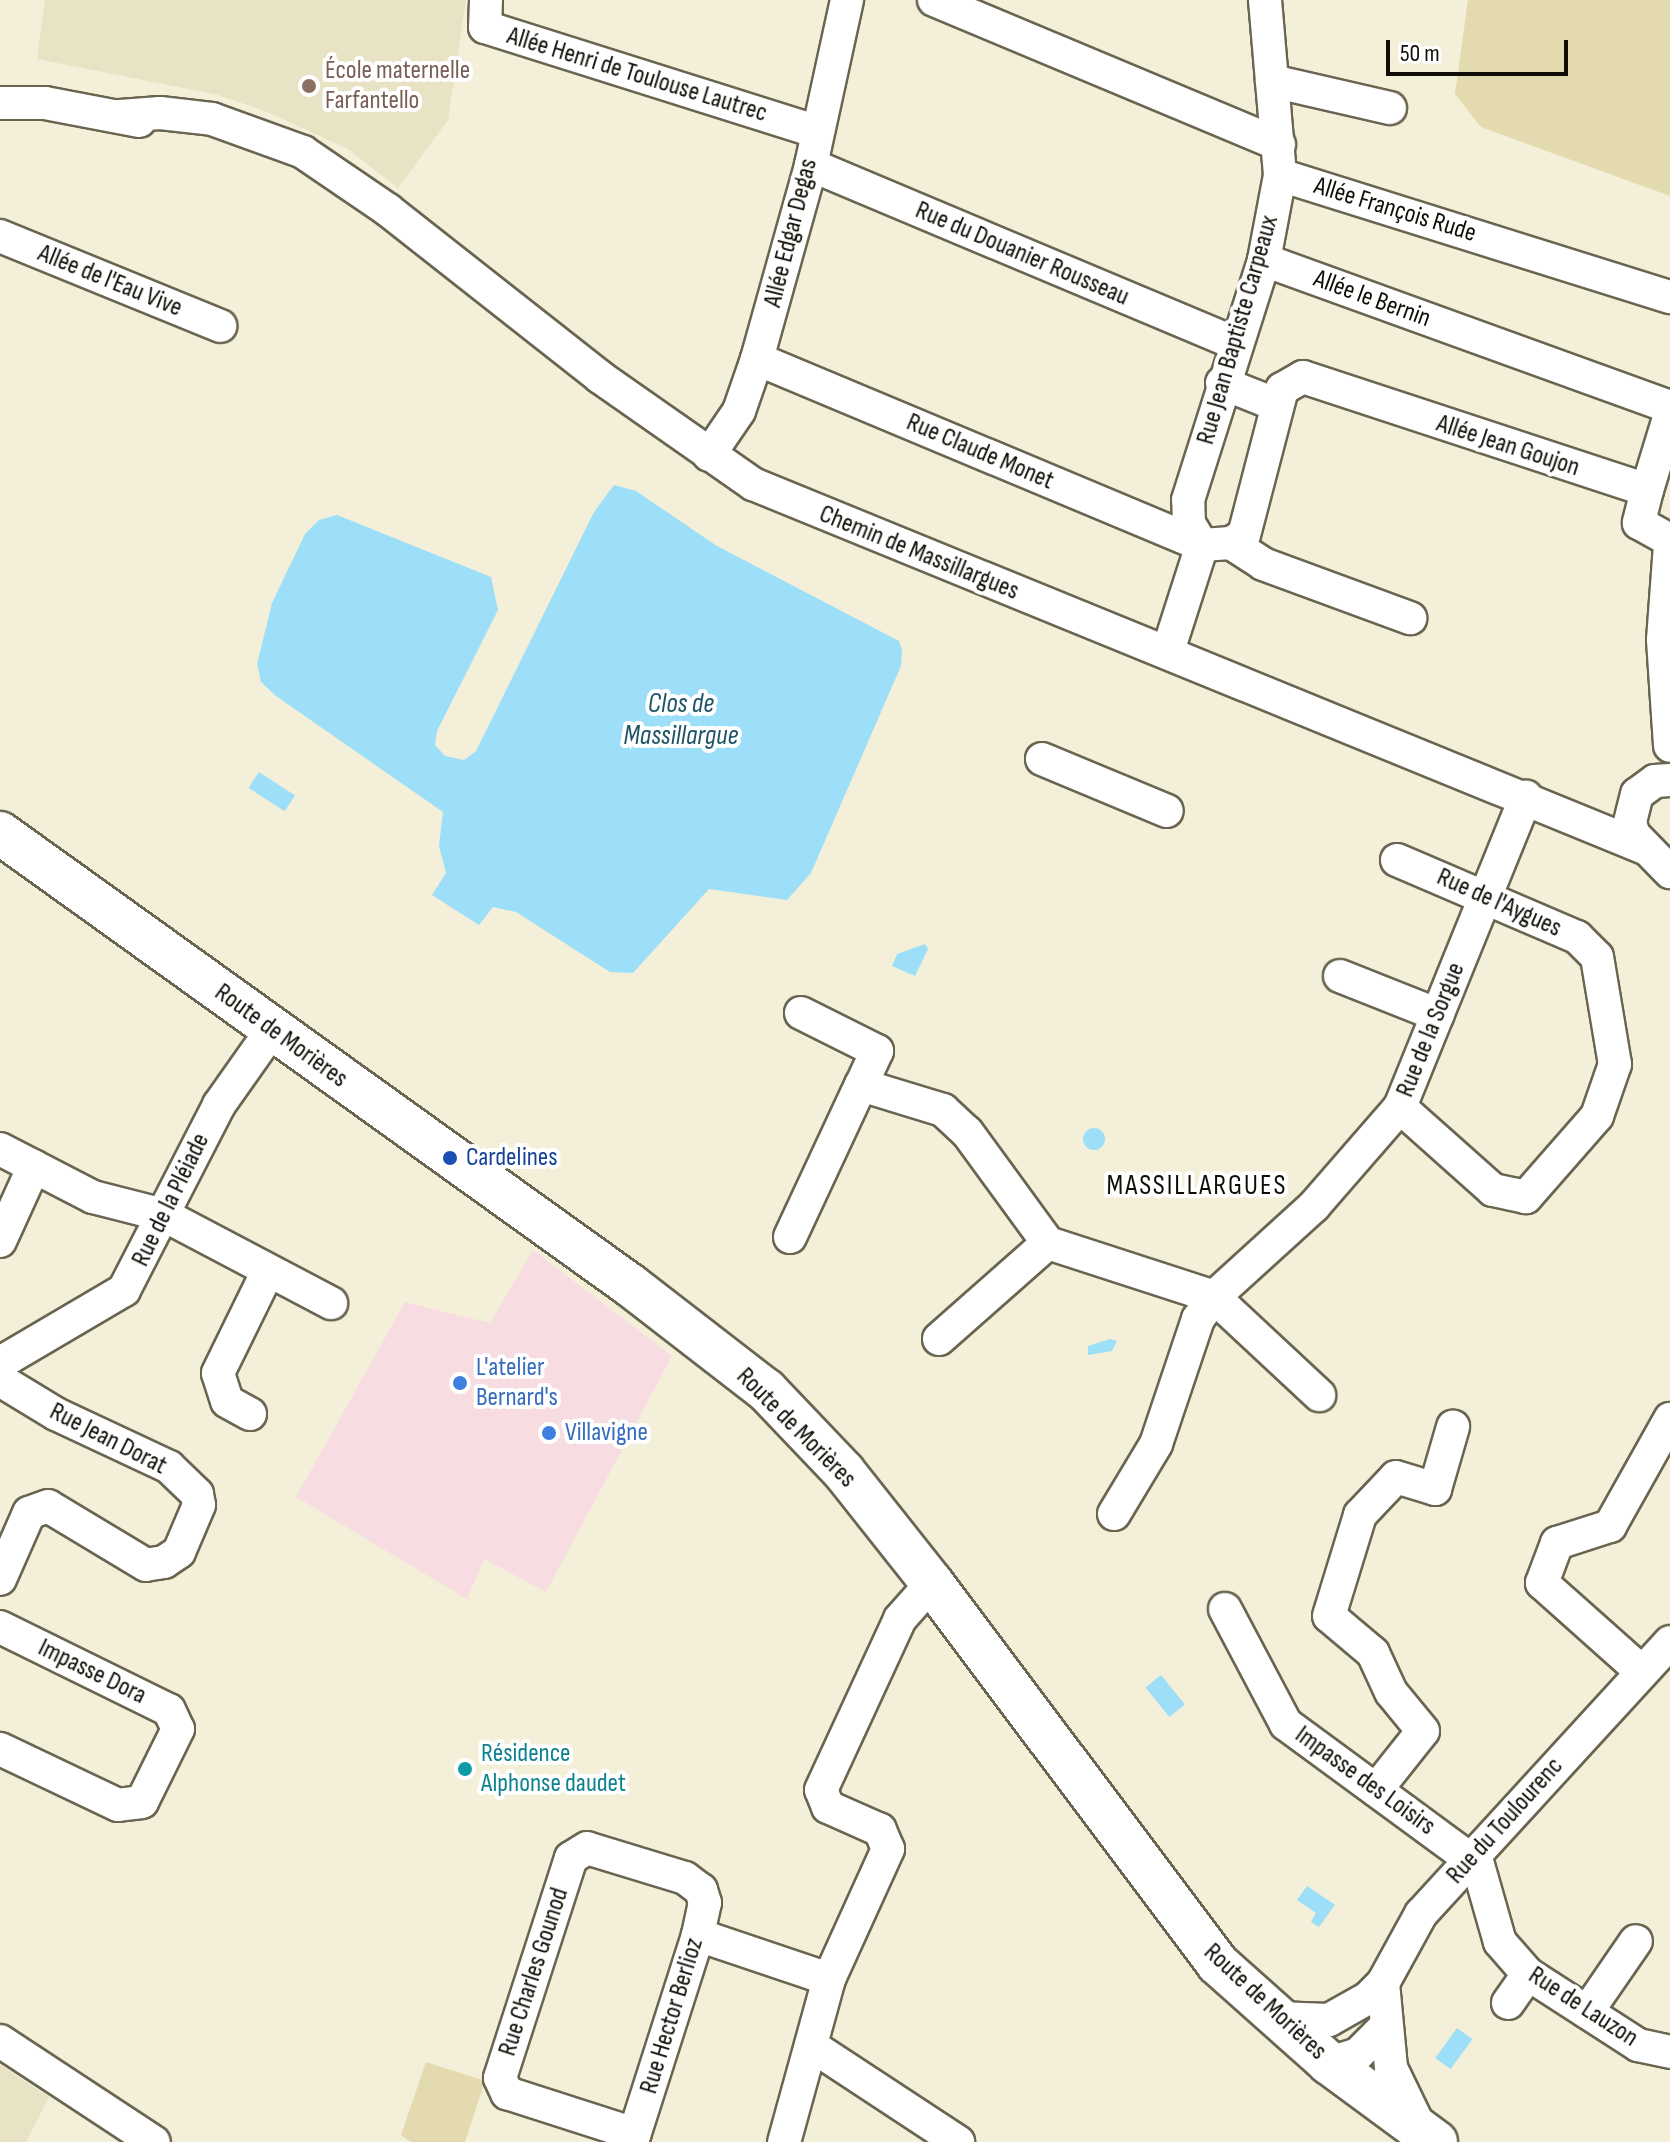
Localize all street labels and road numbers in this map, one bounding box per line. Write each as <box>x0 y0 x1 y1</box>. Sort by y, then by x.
street label: Allée Henri de Toulouse Lautrec <box>503 21 771 129</box>
street label: Allée Edgar Degas <box>757 156 825 310</box>
street label: Allée François Rude <box>1310 171 1480 249</box>
street label: Rue du Douanier Rousseau <box>911 195 1133 313</box>
street label: Rue Jean Baptiste Carpeaux <box>1190 212 1286 448</box>
street label: Allée de l'Eau Vive <box>33 238 187 324</box>
street label: Allée le Bernin <box>1309 263 1435 335</box>
street label: Rue Claude Monet <box>902 407 1058 497</box>
street label: Allée Jean Goujon <box>1433 408 1583 484</box>
street label: Chemin de Massillargues <box>815 499 1023 607</box>
street label: Rue de l'Aygues <box>1432 862 1566 944</box>
street label: Rue de la Sorgue <box>1390 958 1472 1102</box>
street label: Route de Morières <box>208 977 354 1095</box>
street label: Rue de la Pléiade <box>125 1128 217 1272</box>
street label: Route de Morières <box>729 1361 863 1495</box>
street label: Rue Jean Dorat <box>44 1396 172 1482</box>
street label: Impasse Dora <box>33 1632 151 1712</box>
street label: Impasse des Loisirs <box>1289 1720 1441 1842</box>
street label: Rue du Toulourenc <box>1440 1751 1570 1891</box>
street label: Rue Charles Gounod <box>492 1884 576 2060</box>
street label: Rue Hector Berlioz <box>634 1934 710 2098</box>
street label: Route de Morières <box>1197 1937 1333 2067</box>
street label: Rue de Lauzon <box>1522 1960 1644 2054</box>

